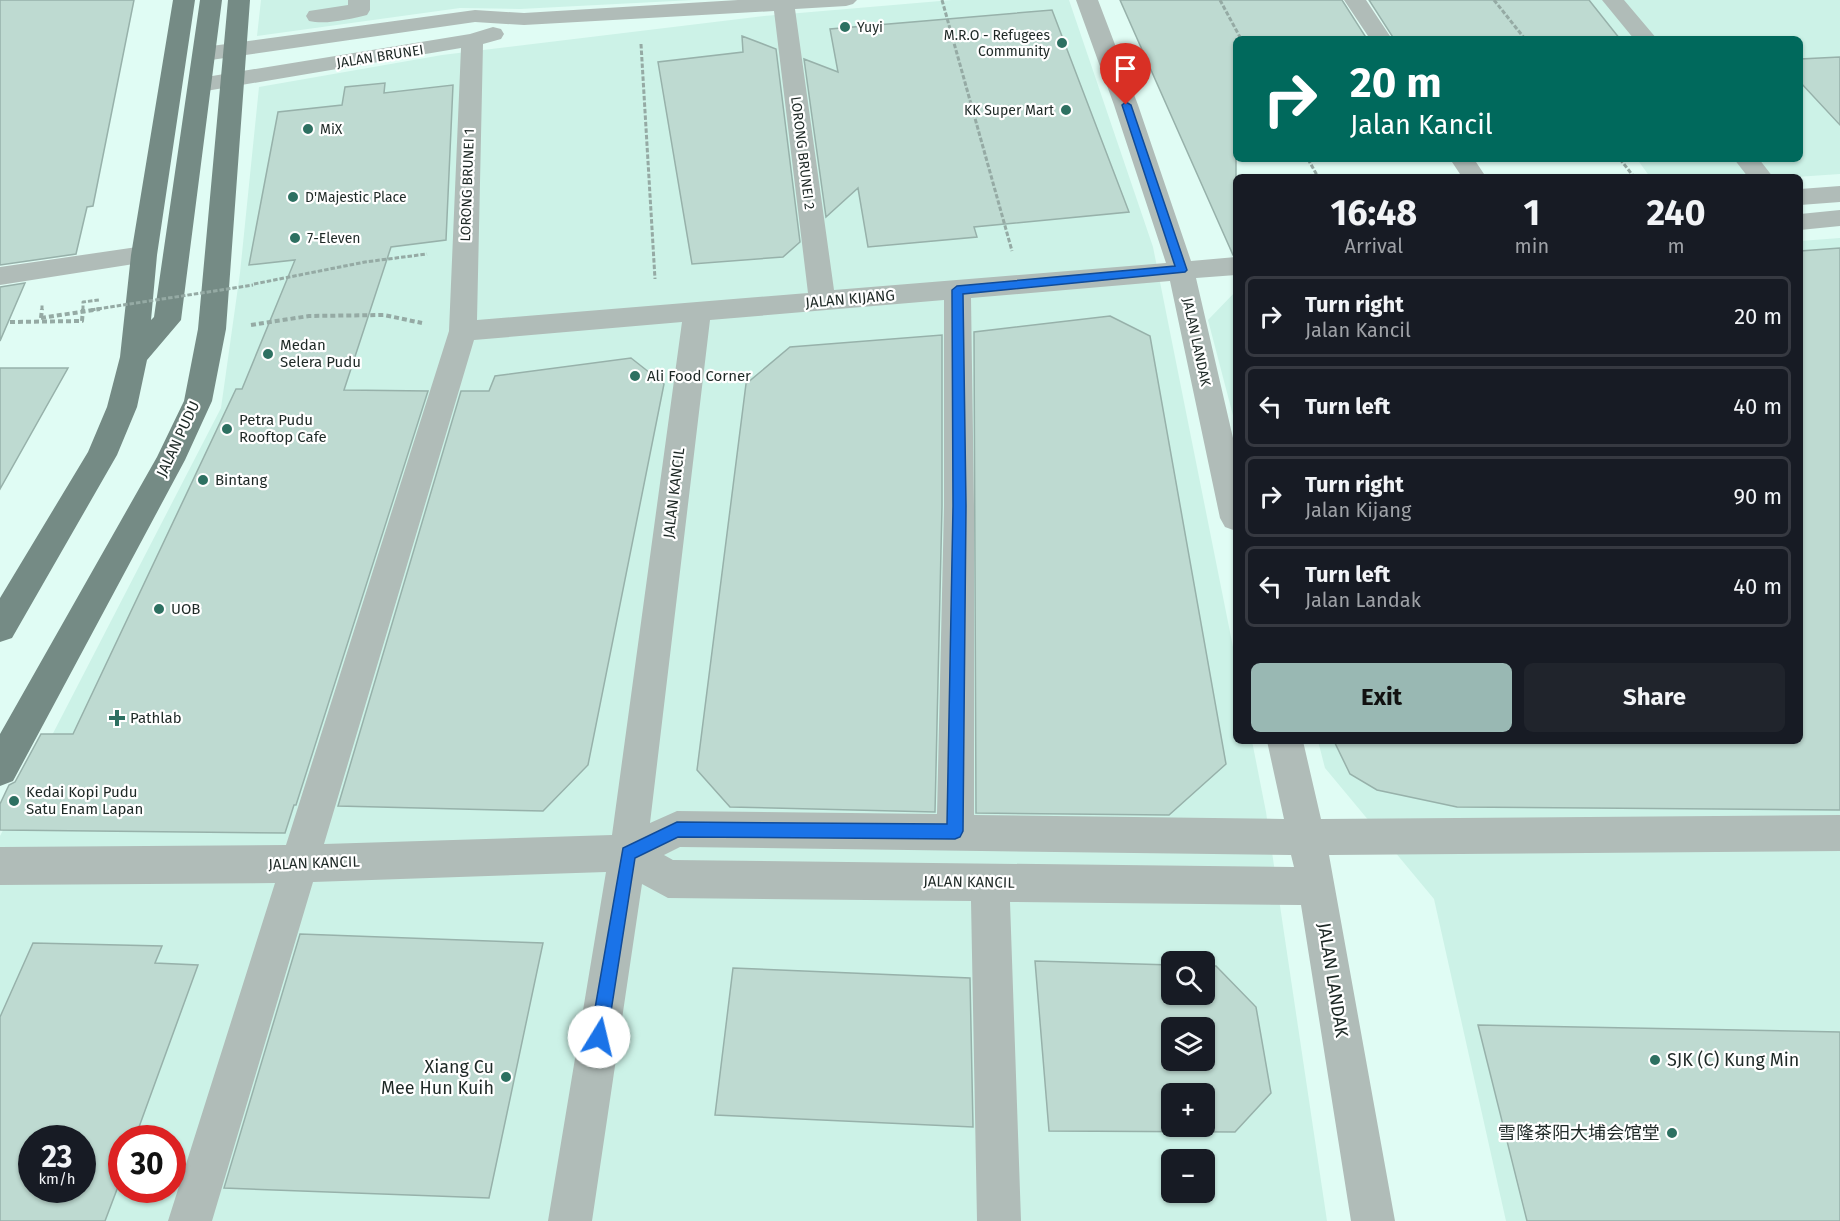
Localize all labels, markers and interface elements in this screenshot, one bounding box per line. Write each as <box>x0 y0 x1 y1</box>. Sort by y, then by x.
place label: Yuyi <box>857 19 883 36</box>
marker: Yuyi <box>838 20 852 34</box>
place label: M.R.O - Refugees Community <box>944 27 1050 60</box>
marker: M.R.O - Refugees Community <box>1055 36 1069 50</box>
street label: JALAN BRUNEI <box>335 41 425 72</box>
pin <box>1100 43 1151 105</box>
icon: arrive <box>1109 52 1142 85</box>
text: 20 m <box>1350 58 1442 108</box>
icon: right <box>1251 60 1329 138</box>
street label: LORONG BRUNEI 2 <box>787 95 818 211</box>
place label: KK Super Mart <box>964 102 1055 119</box>
marker: KK Super Mart <box>1059 103 1073 117</box>
text: Jalan Kancil <box>1350 109 1493 141</box>
place label: MiX <box>320 121 343 138</box>
marker: MiX <box>301 122 315 136</box>
street label: LORONG BRUNEI 1 <box>457 128 478 242</box>
place label: D'Majestic Place <box>305 189 407 206</box>
marker: D'Majestic Place <box>286 190 300 204</box>
text: 16:48 <box>1330 191 1417 235</box>
text: 1 <box>1524 191 1540 235</box>
text: 240 <box>1647 191 1706 235</box>
place label: 7-Eleven <box>307 230 361 247</box>
marker: 7-Eleven <box>288 231 302 245</box>
text: Arrival <box>1345 234 1403 258</box>
text: min <box>1515 234 1549 258</box>
text: m <box>1667 234 1685 258</box>
street label: JALAN KIJANG <box>805 286 895 312</box>
text: Turn right <box>1305 291 1404 318</box>
street label: JALAN LANDAK <box>1179 296 1214 389</box>
icon: right <box>1254 300 1287 333</box>
text: 20 m <box>1734 303 1782 330</box>
text: Jalan Kancil <box>1305 318 1411 342</box>
place label: Medan Selera Pudu <box>280 336 361 371</box>
marker: Medan Selera Pudu <box>261 347 275 361</box>
place label: Ali Food Corner <box>647 367 751 385</box>
marker: Ali Food Corner <box>628 369 642 383</box>
icon: left <box>1254 390 1287 423</box>
text: Turn left <box>1305 393 1390 420</box>
text: 40 m <box>1733 393 1782 420</box>
street label: JALAN PUDU <box>153 398 203 480</box>
place label: Petra Pudu Rooftop Cafe <box>239 411 327 446</box>
marker: Petra Pudu Rooftop Cafe <box>220 422 234 436</box>
street label: JALAN KANCIL <box>659 446 689 539</box>
place label: Bintang <box>215 471 267 489</box>
text: Turn right <box>1305 471 1404 498</box>
marker: Bintang <box>196 473 210 487</box>
icon: right <box>1254 480 1287 513</box>
text: 90 m <box>1733 483 1782 510</box>
text: Jalan Kijang <box>1305 498 1411 522</box>
text: Turn left <box>1305 561 1390 588</box>
icon: left <box>1254 570 1287 603</box>
text: 40 m <box>1733 573 1782 600</box>
text: Jalan Landak <box>1305 588 1421 612</box>
place label: UOB <box>171 600 200 618</box>
marker: UOB <box>152 602 166 616</box>
button: Exit <box>1251 663 1512 732</box>
button: Share <box>1524 663 1785 732</box>
marker: Pathlab <box>108 709 126 727</box>
place label: Pathlab <box>130 709 182 727</box>
place label: Kedai Kopi Pudu Satu Enam Lapan <box>26 783 143 818</box>
marker: Kedai Kopi Pudu Satu Enam Lapan <box>7 794 21 808</box>
street label: JALAN KANCIL <box>268 852 361 874</box>
street label: JALAN KANCIL <box>923 872 1015 892</box>
street label: JALAN LANDAK <box>1313 921 1353 1039</box>
map controls <box>1161 951 1215 1203</box>
button: search <box>1161 951 1215 1005</box>
position arrow <box>567 1005 631 1069</box>
button: layers <box>1161 1017 1215 1071</box>
place label: SJK (C) Kung Min <box>1667 1049 1799 1071</box>
marker: SJK (C) Kung Min <box>1648 1053 1662 1067</box>
place label: Xiang Cu Mee Hun Kuih <box>381 1056 494 1099</box>
marker: Xiang Cu Mee Hun Kuih <box>499 1070 513 1084</box>
button: + <box>1161 1083 1215 1137</box>
place label: 雪隆茶阳大埔会馆堂 <box>1498 1122 1660 1144</box>
speed limit sign: 30 <box>108 1125 186 1203</box>
marker: 雪隆茶阳大埔会馆堂 <box>1665 1126 1679 1140</box>
text: 23 <box>42 1139 72 1175</box>
button: − <box>1161 1149 1215 1203</box>
text: km/h <box>38 1170 76 1188</box>

